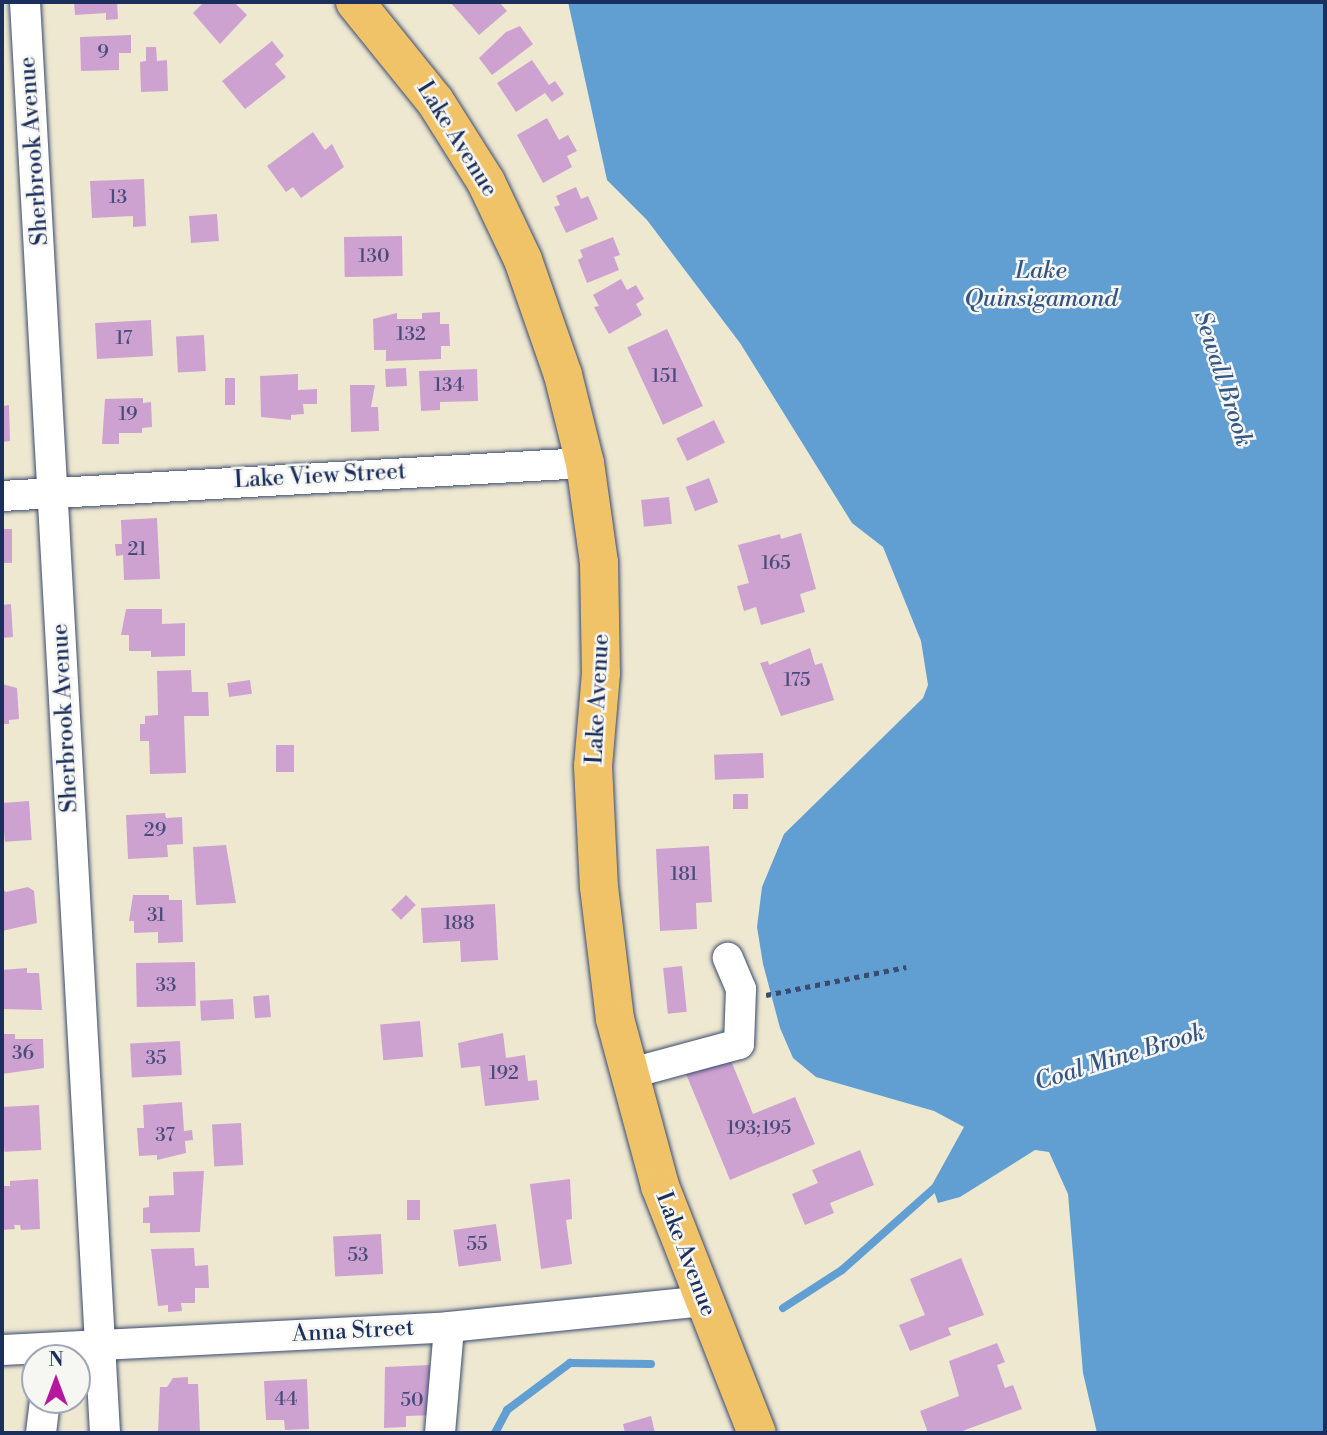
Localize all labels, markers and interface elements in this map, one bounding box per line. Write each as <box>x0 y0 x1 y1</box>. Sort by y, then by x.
house number: 9 <box>97 42 109 64</box>
street label: Sherbrook Avenue <box>14 56 54 246</box>
street label: Lake Avenue <box>411 76 503 202</box>
house number: 13 <box>109 187 127 209</box>
house number: 130 <box>358 246 390 268</box>
water label: Lake Quinsigamond <box>964 258 1118 314</box>
water label: Sewall Brook <box>1187 308 1257 450</box>
house number: 132 <box>396 324 426 346</box>
house number: 17 <box>116 328 132 350</box>
house number: 151 <box>652 366 678 388</box>
house number: 134 <box>434 375 464 397</box>
house number: 19 <box>118 404 138 426</box>
street label: Lake View Street <box>233 458 407 494</box>
house number: 21 <box>127 539 147 561</box>
house number: 165 <box>761 553 791 575</box>
street label: Sherbrook Avenue <box>46 623 84 813</box>
street label: Lake Avenue <box>581 633 615 765</box>
house number: 175 <box>784 670 810 692</box>
house number: 29 <box>144 820 166 842</box>
house number: 181 <box>670 864 698 886</box>
house number: 31 <box>147 905 165 927</box>
house number: 188 <box>443 913 475 935</box>
house number: 33 <box>156 975 176 997</box>
water label: Coal Mine Brook <box>1031 1018 1209 1098</box>
house number: 36 <box>12 1043 34 1065</box>
house number: 35 <box>146 1048 166 1070</box>
house number: 192 <box>489 1063 519 1085</box>
house number: 193;195 <box>727 1118 791 1140</box>
house number: 37 <box>155 1125 175 1147</box>
street label: Lake Avenue <box>650 1188 722 1320</box>
house number: 55 <box>467 1234 487 1256</box>
house number: 53 <box>348 1245 368 1267</box>
street label: Anna Street <box>291 1314 415 1348</box>
north arrow <box>21 1344 91 1414</box>
text: N <box>48 1348 64 1372</box>
house number: 44 <box>275 1389 297 1411</box>
house number: 50 <box>400 1390 424 1412</box>

